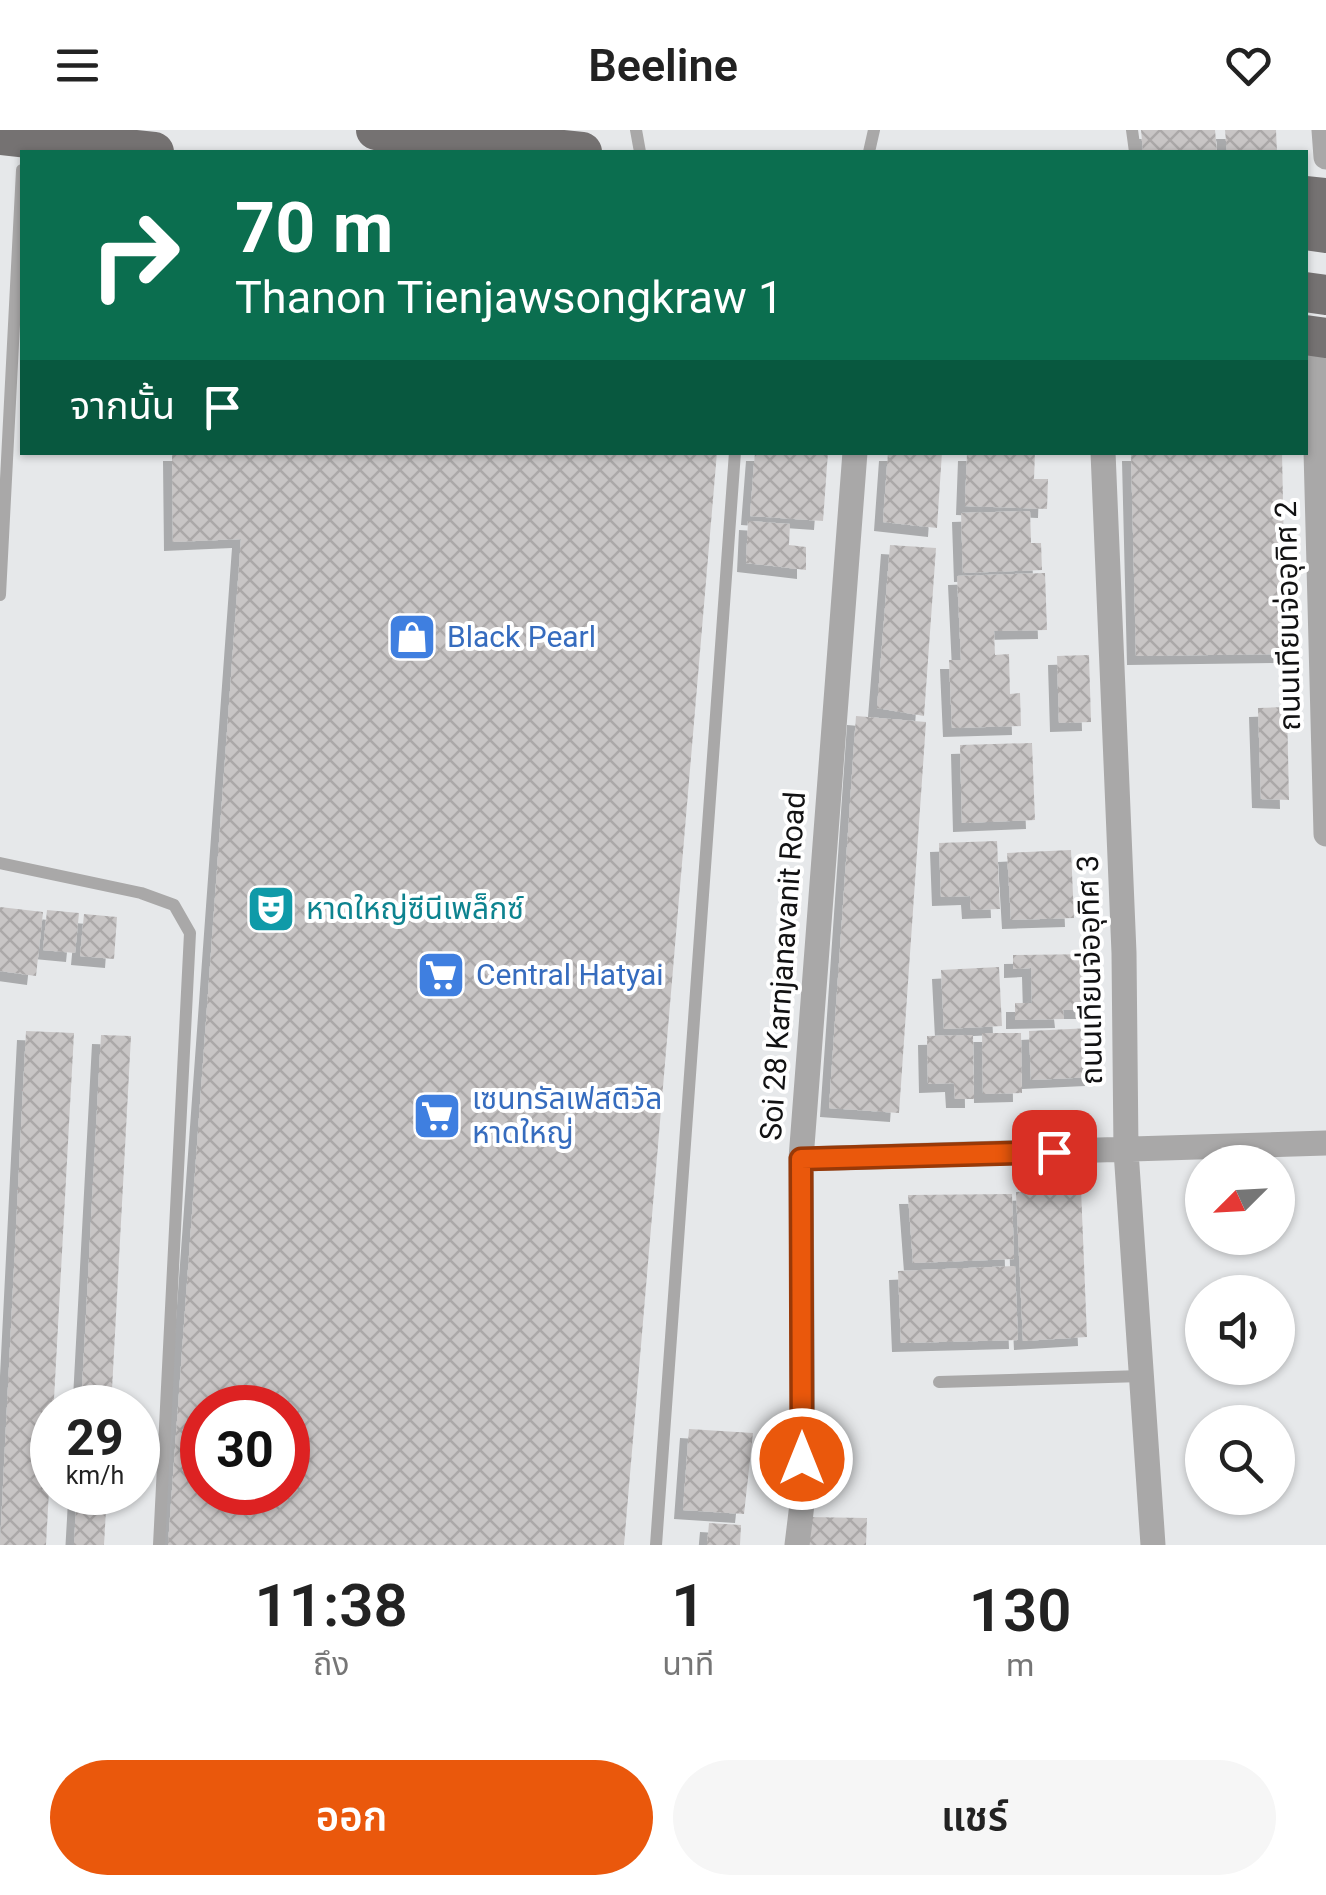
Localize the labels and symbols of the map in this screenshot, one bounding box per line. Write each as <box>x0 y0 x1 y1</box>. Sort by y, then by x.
street label: ถนนเทียนจ่ออุทิศ 2 <box>1268 501 1308 731</box>
shop icon: Black Pearl <box>386 611 438 663</box>
place label: Black Pearl <box>447 619 596 654</box>
street label: Soi 28 Karnjanavanit Road <box>753 790 812 1141</box>
street label: ถนนเทียนจ่ออุทิศ 3 <box>1070 855 1110 1085</box>
theatre icon: หาดใหญ่ซีนีเพล็กซ์ <box>245 883 297 935</box>
place label: หาดใหญ่ซีนีเพล็กซ์ <box>306 891 525 926</box>
supermarket icon: Central Hatyai <box>415 949 467 1001</box>
place label: Central Hatyai <box>476 957 664 992</box>
place label: เซนทรัลเฟสติวัล หาดใหญ่ <box>472 1081 662 1150</box>
supermarket icon: เซนทรัลเฟสติวัล หาดใหญ่ <box>411 1090 463 1142</box>
pin <box>1012 1110 1097 1195</box>
north arrow <box>1185 1145 1295 1255</box>
speed limit sign: 30 <box>180 1385 310 1515</box>
position arrow <box>750 1407 854 1511</box>

